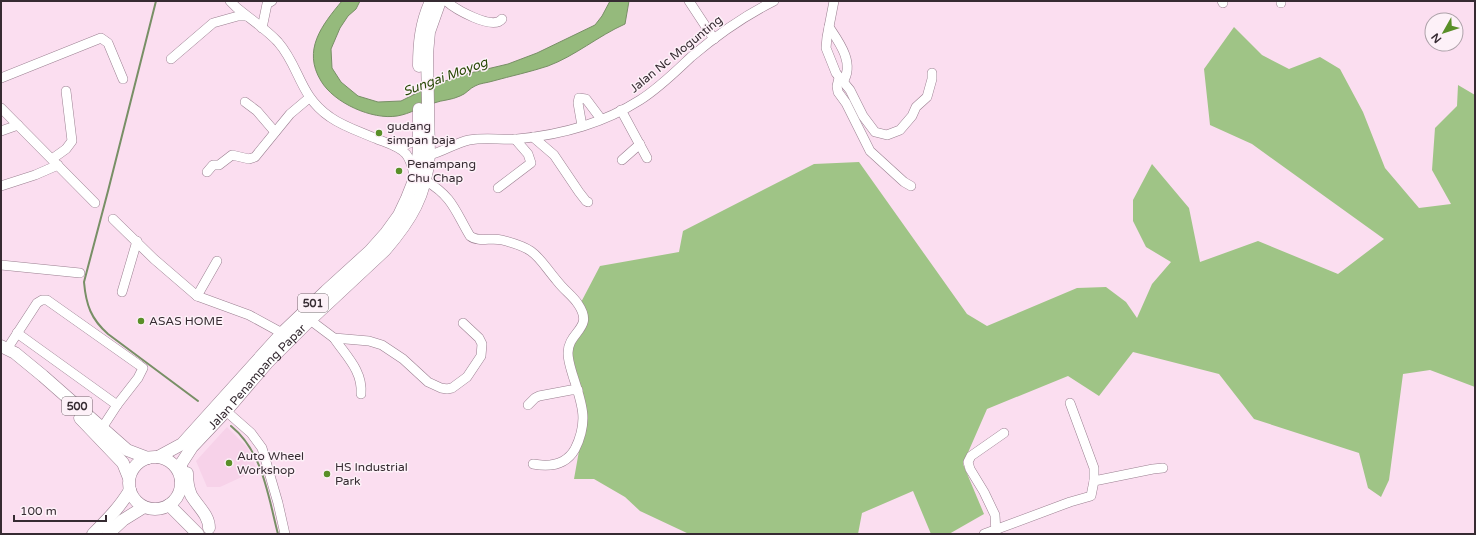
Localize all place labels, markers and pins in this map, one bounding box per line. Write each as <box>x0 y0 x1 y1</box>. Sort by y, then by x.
place label: gudang simpan baja <box>387 119 456 147</box>
marker: gudang simpan baja <box>374 128 384 138</box>
place label: Penampang Chu Chap <box>407 157 476 185</box>
marker: Penampang Chu Chap <box>394 166 404 176</box>
place label: ASAS HOME <box>149 314 223 328</box>
marker: ASAS HOME <box>136 316 146 326</box>
place label: Auto Wheel Workshop <box>237 449 304 477</box>
marker: Auto Wheel Workshop <box>224 458 234 468</box>
place label: HS Industrial Park <box>335 460 408 488</box>
marker: HS Industrial Park <box>322 469 332 479</box>

